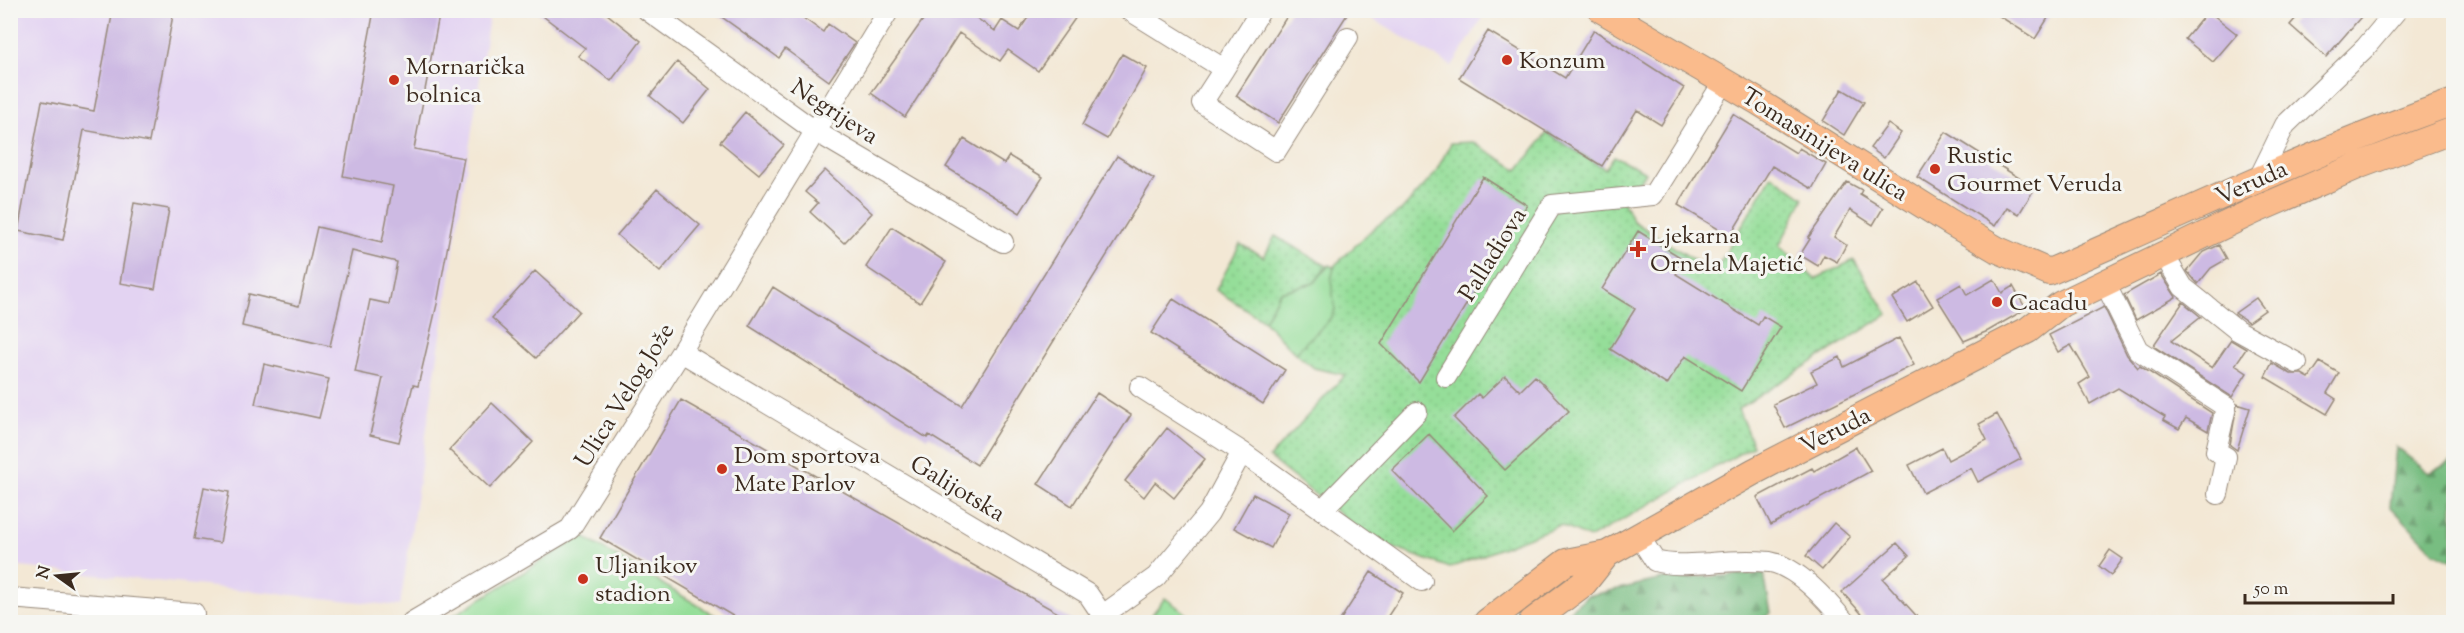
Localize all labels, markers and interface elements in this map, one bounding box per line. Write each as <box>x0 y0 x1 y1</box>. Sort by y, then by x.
place label: Konzum <box>1519 45 1606 79</box>
place label: Mornarička bolnica <box>406 51 525 113</box>
marker: Konzum <box>1500 53 1514 67</box>
street label: Negrijeva <box>783 72 885 154</box>
marker: Mornarička bolnica <box>387 73 401 87</box>
street label: Tomasinijeva ulica <box>1734 81 1914 211</box>
place label: Rustic Gourmet Veruda <box>1947 140 2122 202</box>
street label: Veruda <box>2210 153 2293 215</box>
marker: Rustic Gourmet Veruda <box>1928 162 1942 176</box>
street label: Palladiova <box>1452 202 1536 308</box>
place label: Ljekarna Ornela Majetić <box>1650 220 1804 282</box>
marker: Ljekarna Ornela Majetić <box>1631 242 1645 256</box>
place label: Cacadu <box>2009 287 2088 321</box>
marker: Cacadu <box>1990 295 2004 309</box>
street label: Ulica Velog Jože <box>568 317 684 475</box>
street label: Veruda <box>1794 399 1877 464</box>
place label: Dom sportova Mate Parlov <box>734 440 880 502</box>
street label: Galijotska <box>903 448 1011 531</box>
marker: Dom sportova Mate Parlov <box>715 462 729 476</box>
north arrow <box>27 546 87 606</box>
place label: Uljanikov stadion <box>595 550 698 612</box>
text: N <box>32 563 58 582</box>
scale bar <box>2245 567 2394 605</box>
marker: Uljanikov stadion <box>576 572 590 586</box>
text: 50 m <box>2253 577 2289 603</box>

